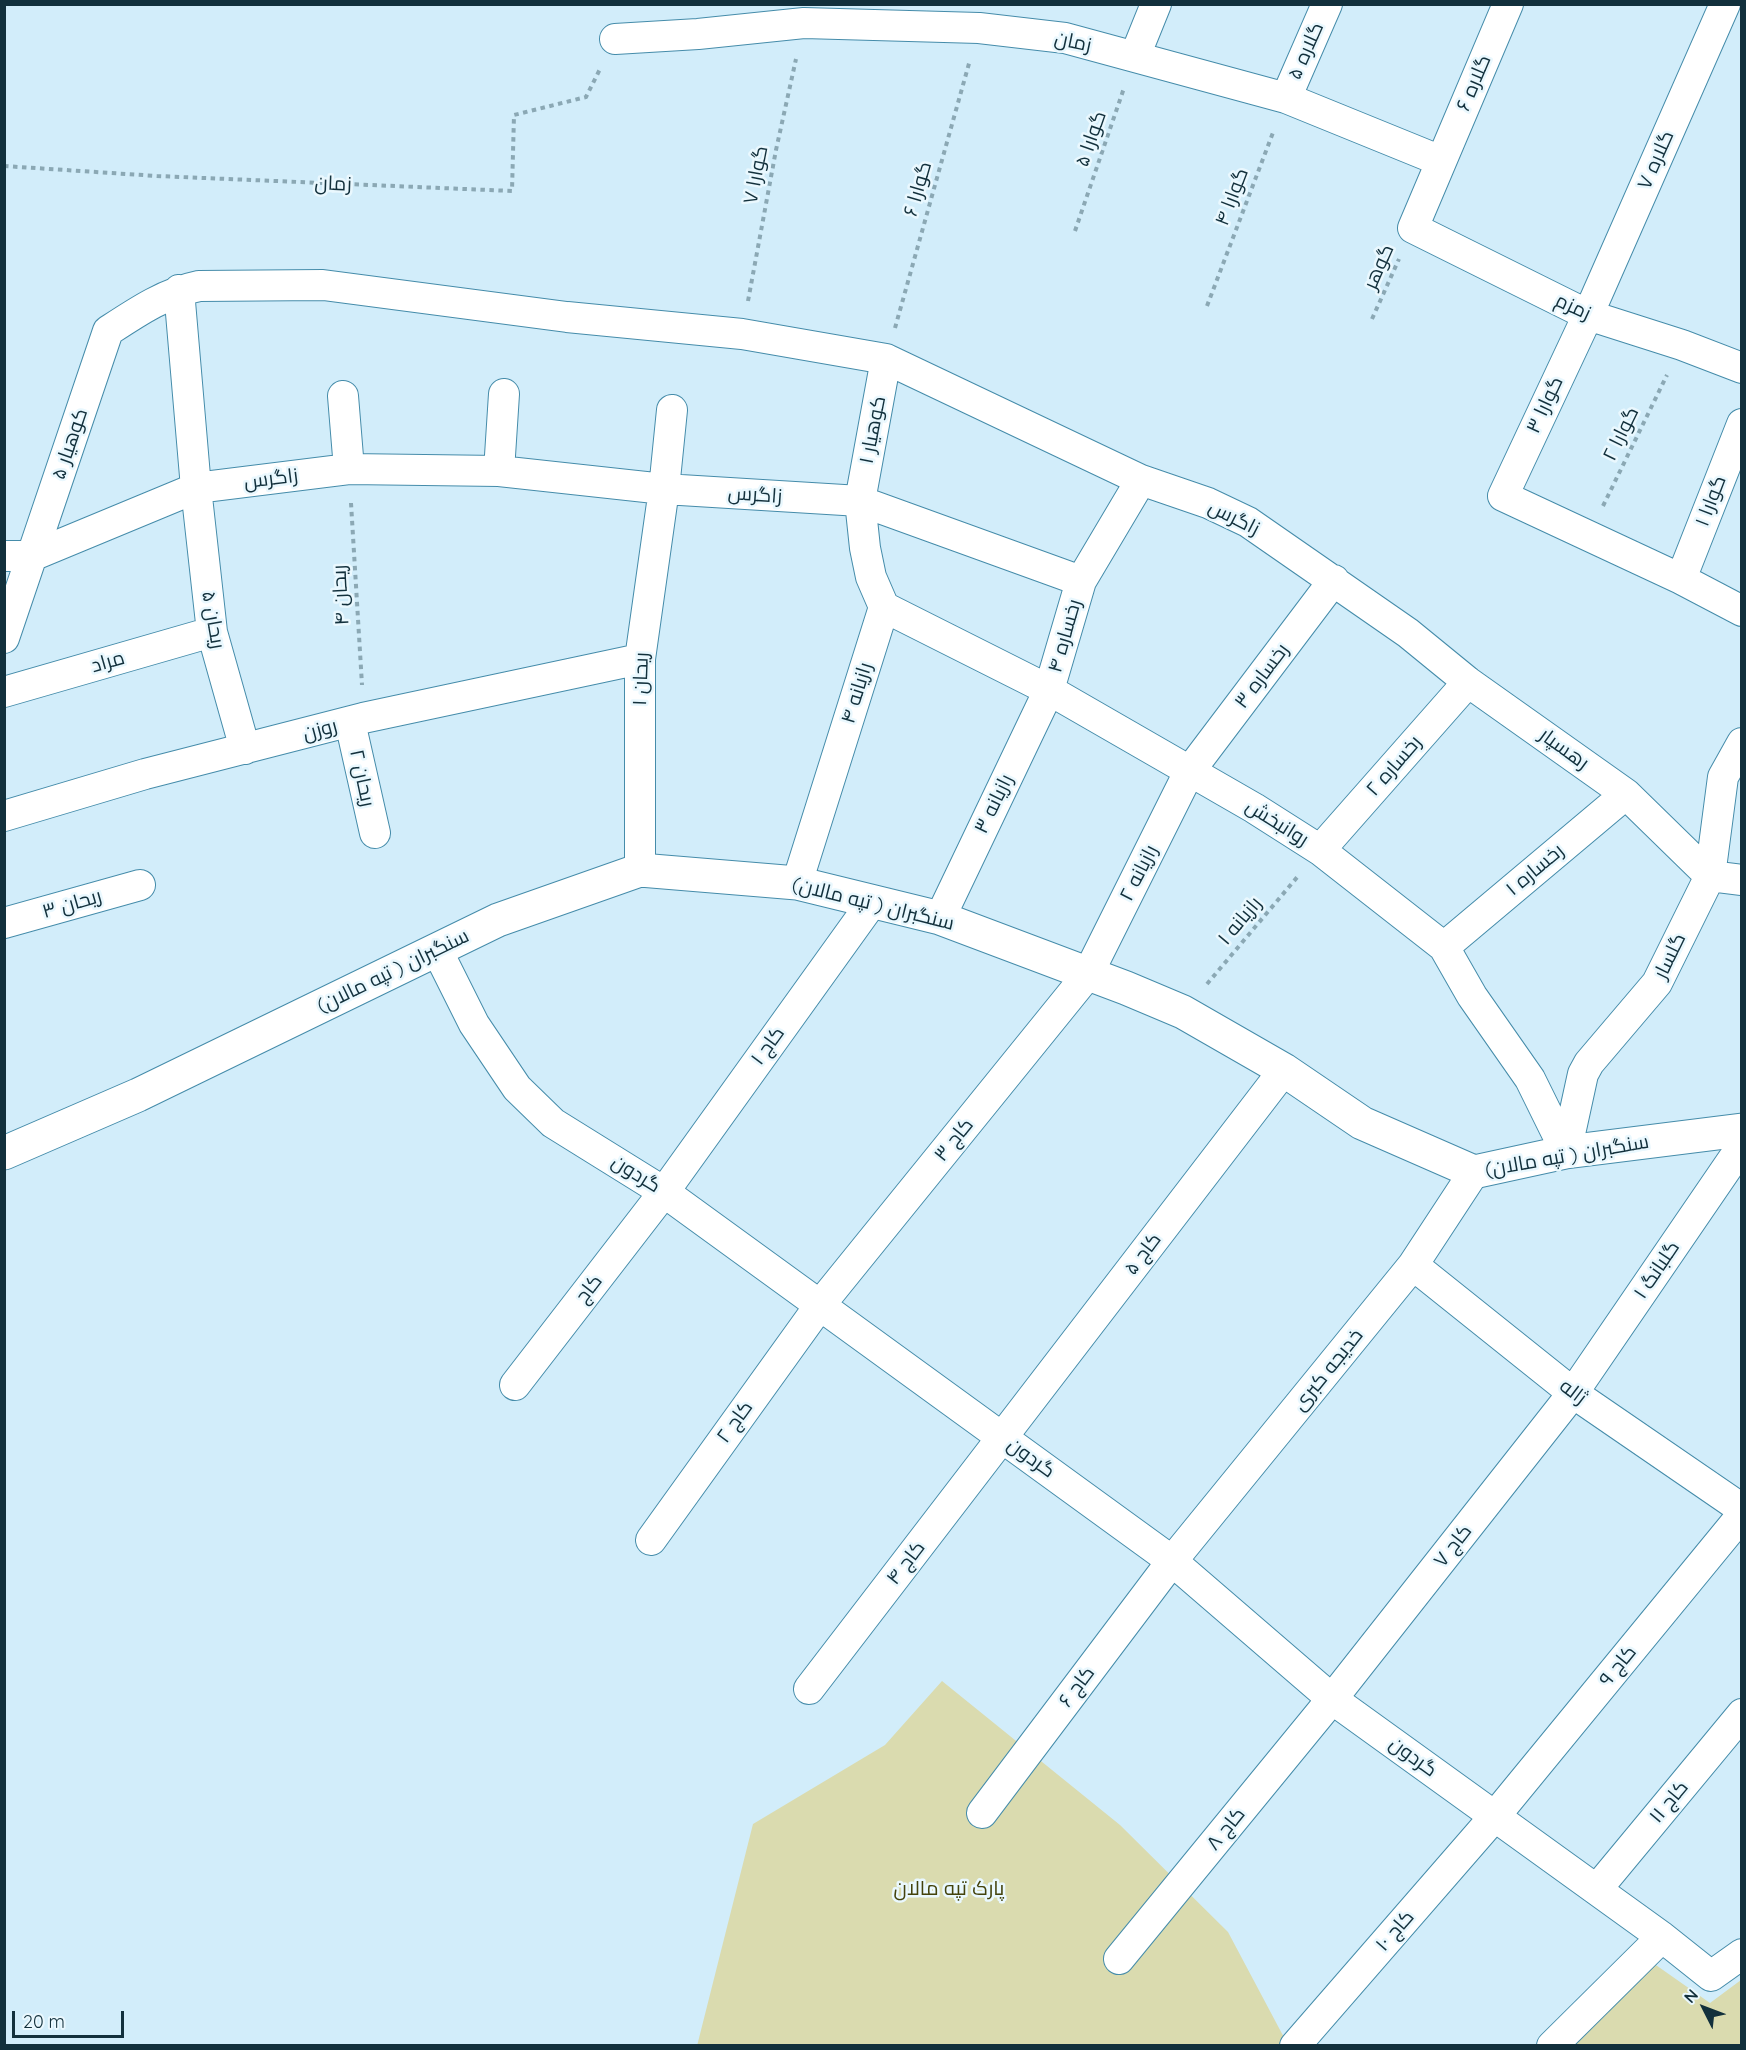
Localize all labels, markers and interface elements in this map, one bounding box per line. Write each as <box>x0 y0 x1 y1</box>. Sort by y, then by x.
street label: گلاره ۵ <box>1283 19 1329 83</box>
street label: زمان <box>1052 26 1094 58</box>
street label: گلاره ۶ <box>1451 51 1497 115</box>
street label: گوارا ۵ <box>1070 108 1112 170</box>
street label: گلاره ۷ <box>1632 127 1680 193</box>
street label: گوارا ۷ <box>739 144 773 206</box>
street label: گوارا ۶ <box>899 159 937 219</box>
street label: گوارا ۴ <box>1210 165 1254 229</box>
street label: زمان <box>314 171 352 197</box>
street label: گوهر <box>1358 241 1400 293</box>
street label: زمزم <box>1551 288 1595 326</box>
street label: گوارا ۳ <box>1521 373 1569 437</box>
street label: کوهیار ۱ <box>855 394 891 466</box>
street label: گوارا ۲ <box>1598 403 1644 465</box>
street label: کوهیار ۵ <box>47 405 93 483</box>
street label: زاگرس <box>243 464 299 494</box>
street label: گوارا ۱ <box>1690 472 1732 530</box>
street label: زاگرس <box>727 481 783 509</box>
street label: زاگرس <box>1204 495 1264 541</box>
street label: ریحان ۴ <box>327 564 355 626</box>
street label: ریحان ۵ <box>196 589 230 651</box>
street label: رخساره ۴ <box>1043 597 1087 675</box>
street label: رخساره ۳ <box>1230 639 1294 713</box>
street label: مراد <box>88 646 128 678</box>
street label: ریحان ۱ <box>628 652 654 706</box>
street label: رازیانه ۴ <box>836 659 878 727</box>
street label: روزن <box>300 714 340 746</box>
street label: رهسپار <box>1535 723 1593 775</box>
street label: رخساره ۲ <box>1361 731 1427 801</box>
street label: ریحان ۲ <box>344 747 380 809</box>
street label: رازیانه ۳ <box>969 770 1019 838</box>
street label: روانبخش <box>1241 794 1313 852</box>
street label: رخساره ۱ <box>1501 839 1569 901</box>
street label: رازیانه ۲ <box>1115 841 1163 905</box>
street label: سنگبران ( تپه مالان) <box>789 872 957 936</box>
street label: ریحان ۳ <box>39 884 105 924</box>
street label: رازیانه ۱ <box>1213 892 1267 950</box>
street label: سنگبران ( تپه مالان) <box>313 924 473 1018</box>
street label: گلسار <box>1649 929 1691 983</box>
street label: کاج ۱ <box>746 1022 790 1070</box>
street label: کاج ۳ <box>929 1113 979 1167</box>
street label: سنگبران ( تپه مالان) <box>1483 1130 1651 1182</box>
street label: گردون <box>607 1150 665 1198</box>
street label: کاج ۵ <box>1119 1228 1167 1280</box>
street label: گلبانگ ۱ <box>1629 1236 1685 1304</box>
street label: کاج <box>570 1270 608 1308</box>
street label: خدیجه کبری <box>1288 1324 1368 1416</box>
street label: ژاله <box>1555 1374 1591 1410</box>
street label: کاج ۲ <box>712 1396 758 1448</box>
street label: گردون <box>1002 1433 1060 1483</box>
street label: کاج ۷ <box>1429 1520 1477 1572</box>
street label: کاج ۴ <box>882 1536 930 1590</box>
street label: کاج ۹ <box>1594 1641 1642 1691</box>
street label: کاج ۶ <box>1054 1662 1100 1712</box>
street label: گردون <box>1384 1732 1442 1782</box>
street label: کاج ۱۱ <box>1644 1776 1694 1828</box>
street label: کاج ۸ <box>1202 1803 1250 1855</box>
park label: پارک تپه مالان <box>894 1877 1004 1901</box>
street label: کاج ۱۰ <box>1371 1906 1419 1956</box>
north arrow <box>1674 1978 1734 2038</box>
text: N <box>1679 1985 1702 2007</box>
scale bar <box>15 1999 128 2037</box>
text: 20 m <box>23 2010 65 2033</box>

